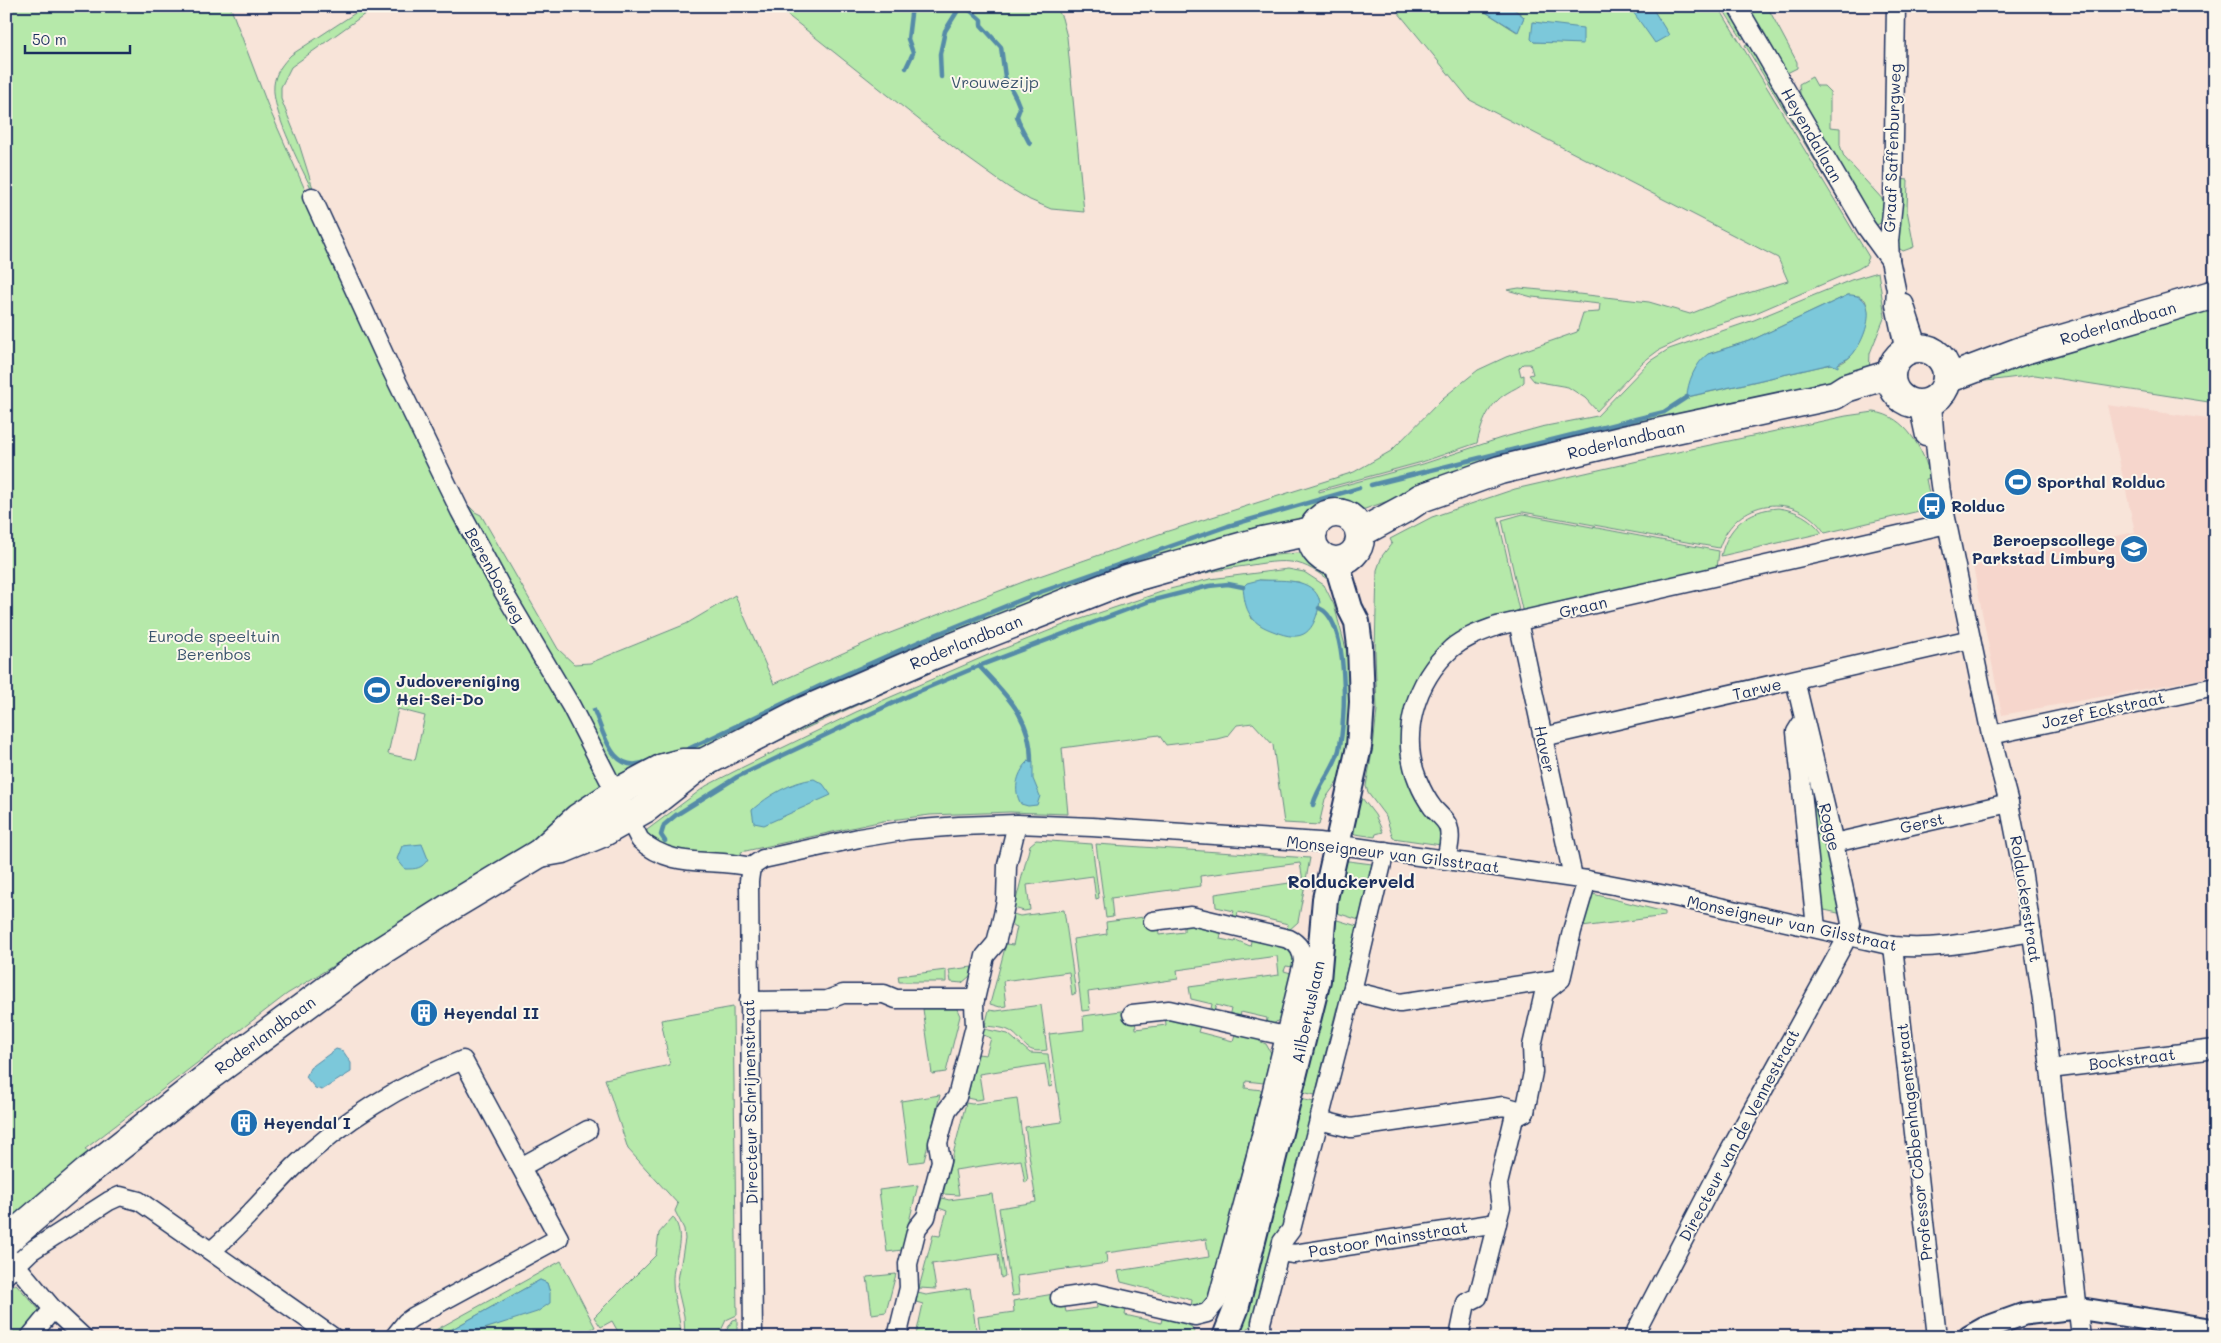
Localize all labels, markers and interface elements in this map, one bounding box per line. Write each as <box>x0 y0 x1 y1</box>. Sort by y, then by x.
scale bar <box>25 22 130 54</box>
text: 50 m <box>32 29 67 49</box>
street label: Graaf Saffenburgweg <box>1878 63 1905 233</box>
park label: Vrouwezijp <box>951 71 1039 92</box>
street label: Heyendallaan <box>1777 84 1848 186</box>
street label: Roderlandbaan <box>2057 296 2178 349</box>
street label: Roderlandbaan <box>1565 416 1687 463</box>
sports icon: Sporthal Rolduc <box>2003 467 2033 497</box>
place label: Sporthal Rolduc <box>2037 471 2165 492</box>
bus stop icon: Rolduc <box>1917 491 1947 521</box>
place label: Rolduc <box>1951 495 2005 516</box>
street label: Berenbosweg <box>461 523 530 626</box>
place label: Beroepscollege Parkstad Limburg <box>1972 529 2115 568</box>
school or university icon: Beroepscollege Parkstad Limburg <box>2119 534 2149 564</box>
street label: Graan <box>1557 591 1609 622</box>
street label: Roderlandbaan <box>906 609 1025 674</box>
park label: Eurode speeltuin Berenbos <box>148 625 280 664</box>
place label: Judovereniging Hei-Sei-Do <box>396 670 520 709</box>
street label: Tarwe <box>1731 673 1783 704</box>
sports icon: Judovereniging Hei-Sei-Do <box>362 675 392 705</box>
street label: Jozef Eckstraat <box>2039 686 2166 733</box>
street label: Haver <box>1530 723 1561 774</box>
street label: Rogge <box>1815 801 1846 853</box>
street label: Gerst <box>1898 807 1946 838</box>
street label: Monseigneur van Gilsstraat <box>1285 830 1501 877</box>
street label: Rolduckerstraat <box>2006 834 2047 964</box>
district label: Rolduckerveld <box>1287 869 1415 893</box>
street label: Monseigneur van Gilsstraat <box>1685 890 1899 955</box>
street label: Ailbertuslaan <box>1286 959 1329 1065</box>
street label: Roderlandbaan <box>210 991 319 1078</box>
building icon: Heyendal II <box>409 998 439 1028</box>
street label: Directeur Schrijnenstraat <box>737 999 762 1205</box>
place label: Heyendal II <box>443 1002 539 1023</box>
street label: Professor Cobbenhagenstraat <box>1891 1022 1936 1262</box>
street label: Directeur van de Vennestraat <box>1674 1025 1804 1244</box>
street label: Bockstraat <box>2087 1043 2176 1074</box>
building icon: Heyendal I <box>229 1108 259 1138</box>
place label: Heyendal I <box>263 1112 351 1133</box>
street label: Pastoor Mainsstraat <box>1307 1216 1469 1261</box>

